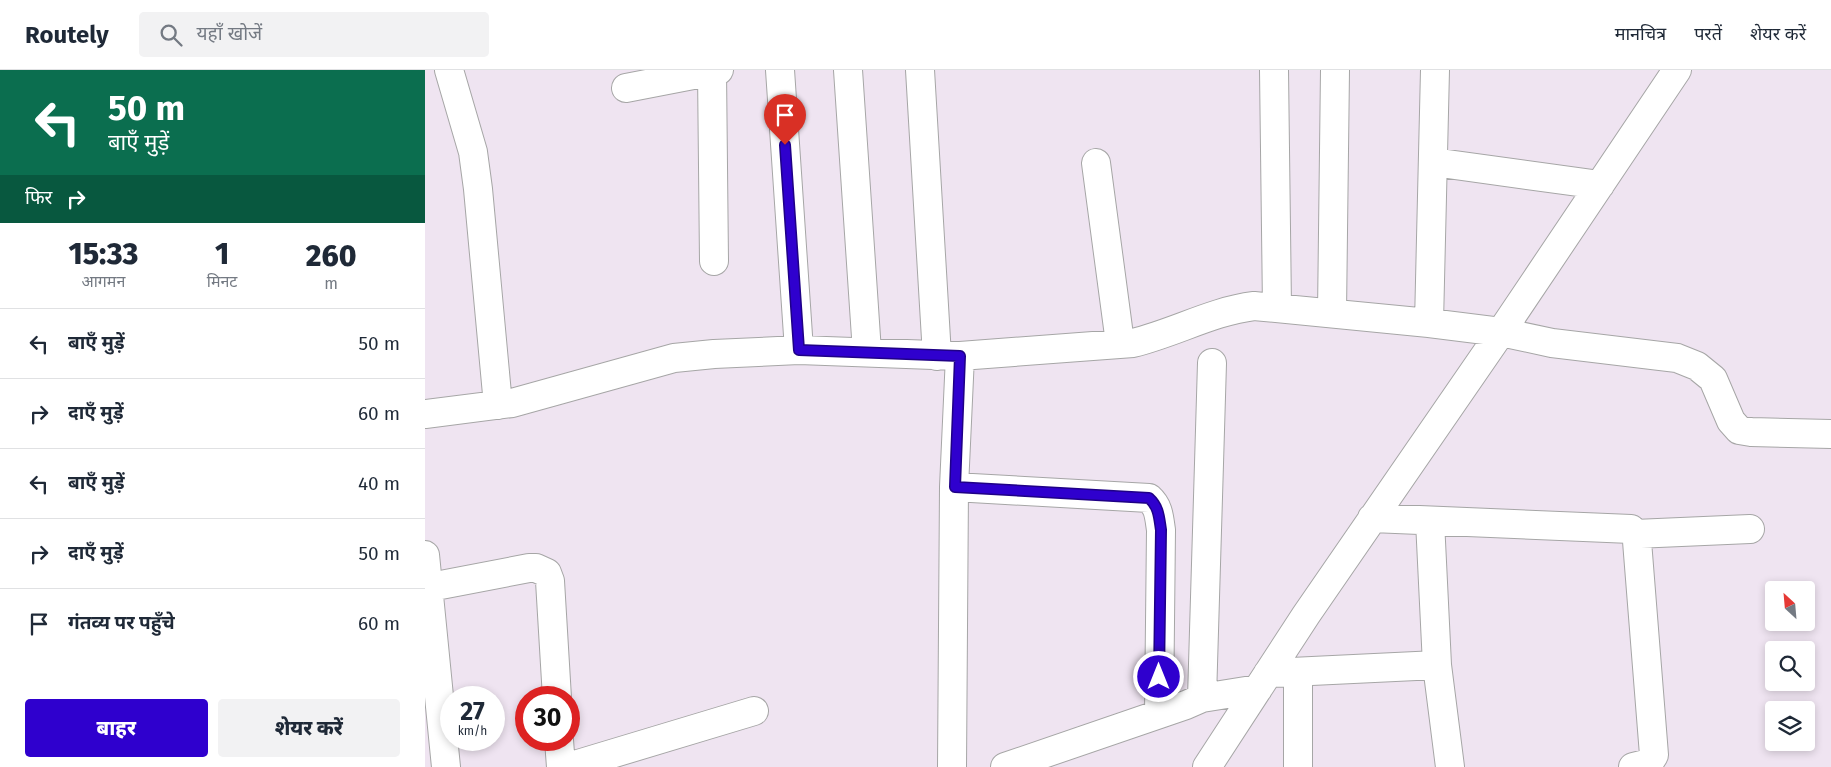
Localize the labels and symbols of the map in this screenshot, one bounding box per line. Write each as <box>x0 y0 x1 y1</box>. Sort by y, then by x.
pin <box>764 94 806 145</box>
north arrow <box>1765 581 1815 631</box>
position arrow <box>1132 650 1184 702</box>
speed limit sign: 30 <box>515 686 580 751</box>

